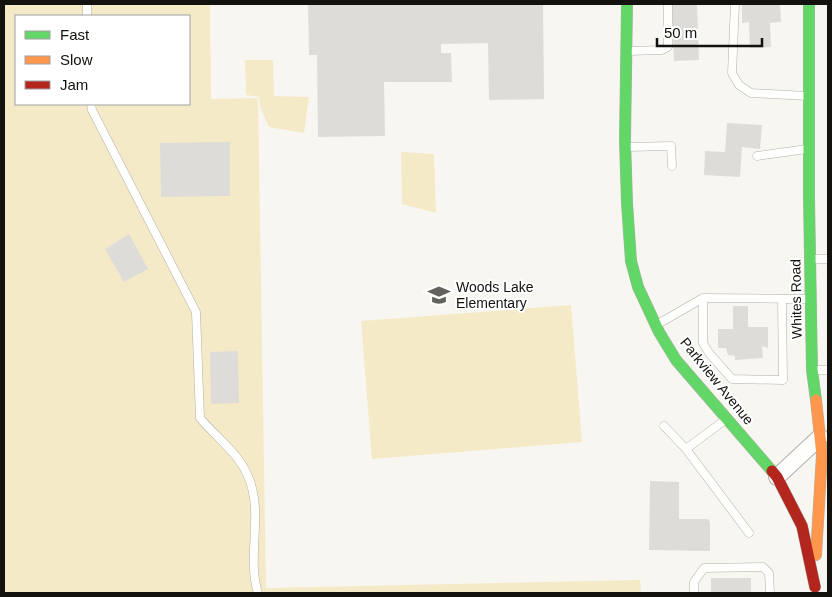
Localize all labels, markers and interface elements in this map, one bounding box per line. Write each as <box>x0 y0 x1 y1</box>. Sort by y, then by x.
legend <box>15 15 190 105</box>
scale bar <box>657 15 762 47</box>
text: 50 m <box>664 24 697 41</box>
text: Fast <box>60 26 90 43</box>
text: Slow <box>60 51 93 68</box>
text: Jam <box>60 76 88 93</box>
street label: Whites Road <box>787 259 805 339</box>
place label: Woods Lake Elementary <box>456 279 534 311</box>
school or university icon: Woods Lake Elementary <box>426 282 452 308</box>
street label: Parkview Avenue <box>677 334 757 428</box>

